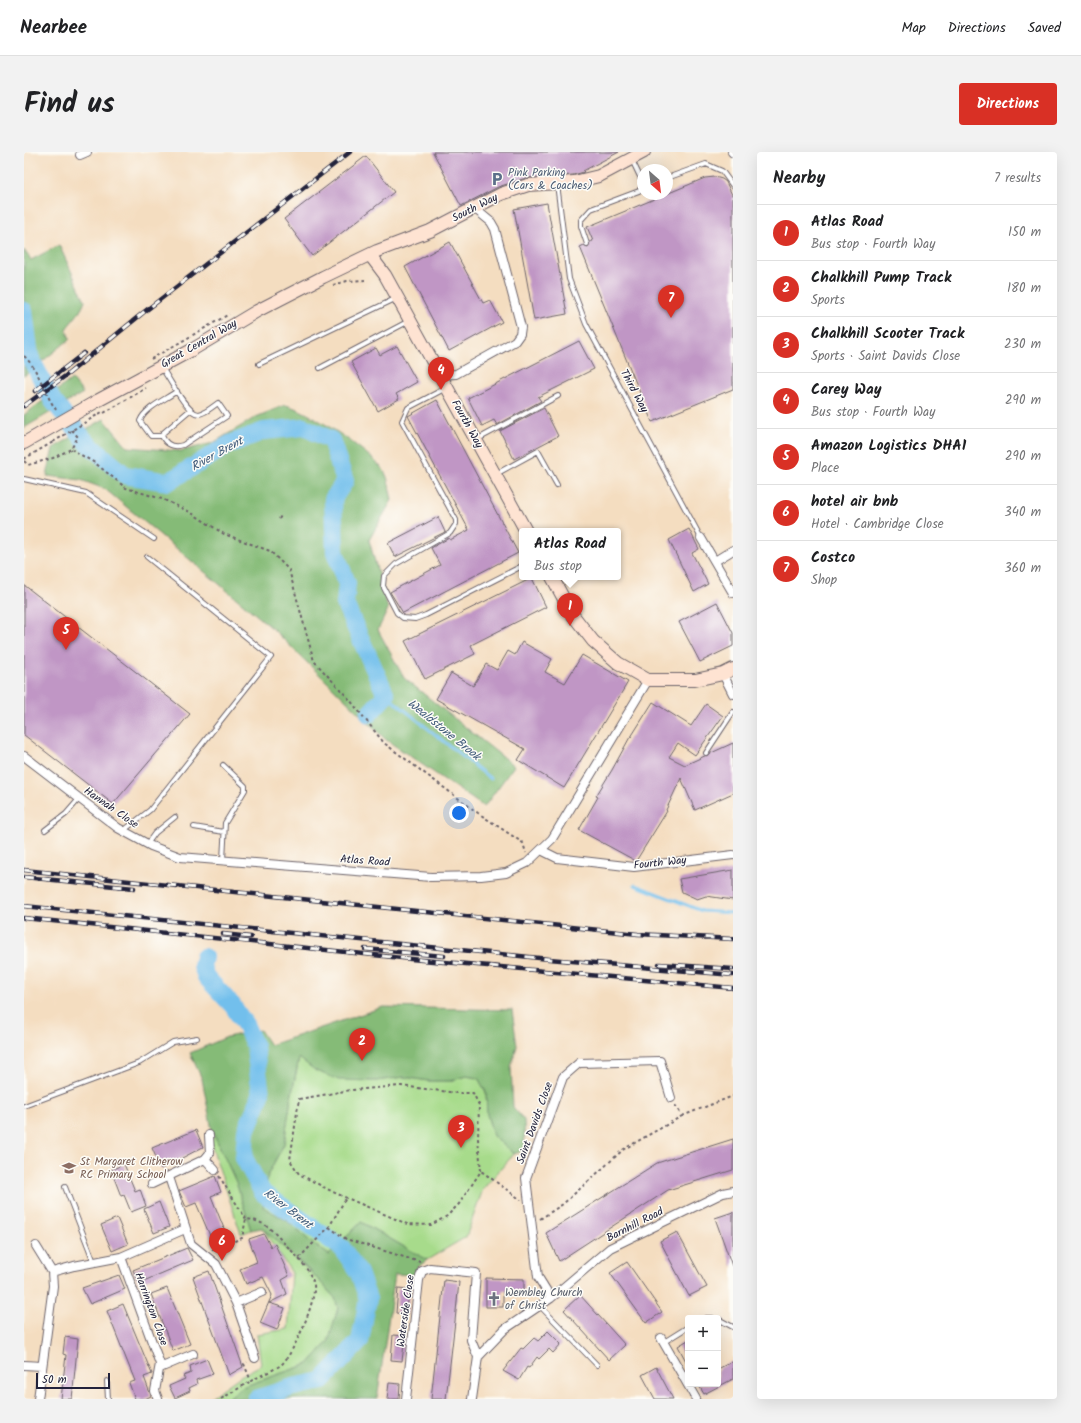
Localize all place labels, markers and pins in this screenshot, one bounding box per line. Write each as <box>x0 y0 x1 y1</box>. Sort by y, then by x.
place label: Pink Parking (Cars & Coaches) <box>508 164 593 195</box>
parking icon: Pink Parking (Cars & Coaches) <box>489 171 505 187</box>
pin: 7 <box>658 285 684 318</box>
pin: 4 <box>428 357 454 390</box>
pin: 1 <box>557 593 583 626</box>
pin: 5 <box>53 617 79 650</box>
pin: 2 <box>349 1028 375 1061</box>
pin: 3 <box>448 1115 474 1148</box>
place label: St Margaret Clitherow RC Primary School <box>80 1153 183 1184</box>
school or university icon: St Margaret Clitherow RC Primary School <box>61 1160 77 1176</box>
pin: 6 <box>209 1228 235 1261</box>
place label: Wembley Church of Christ <box>505 1284 583 1315</box>
church icon: Wembley Church of Christ <box>486 1291 502 1307</box>

